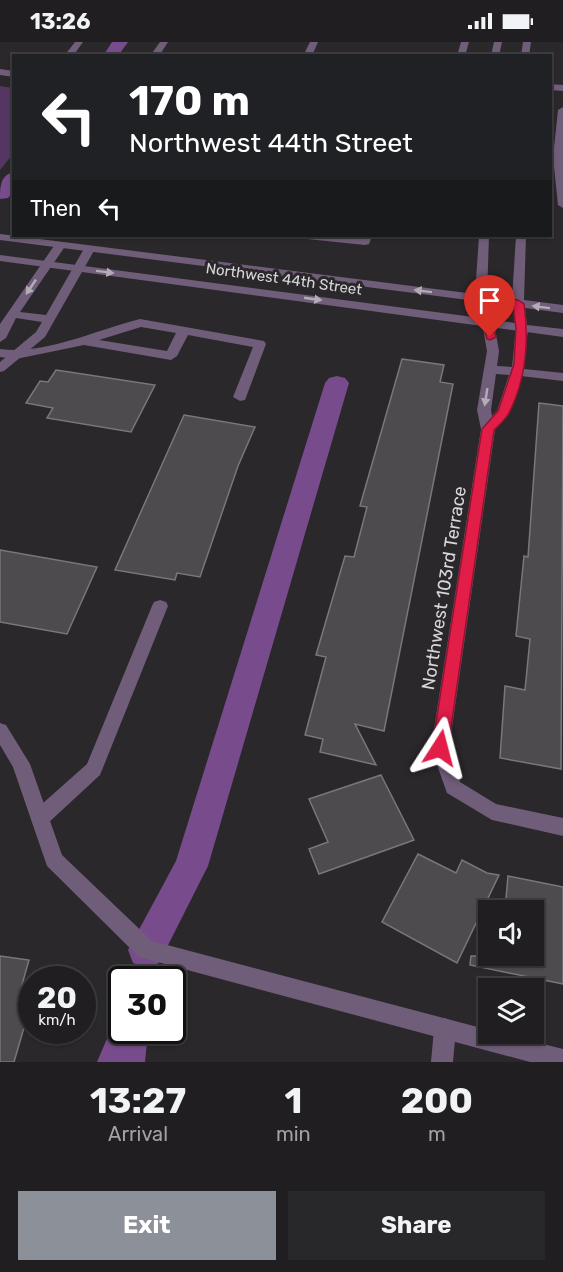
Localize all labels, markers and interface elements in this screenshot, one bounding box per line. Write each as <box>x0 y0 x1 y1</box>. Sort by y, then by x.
text: 13:26 <box>30 8 90 35</box>
text: 170 m <box>129 76 250 126</box>
icon: left <box>30 78 108 156</box>
text: Northwest 44th Street <box>129 127 413 159</box>
icon: left <box>93 192 126 225</box>
text: Then <box>30 195 81 222</box>
street label: Northwest 44th Street <box>205 259 363 299</box>
one-way arrow <box>95 267 114 277</box>
pin <box>464 275 515 337</box>
one-way arrow <box>25 278 37 294</box>
icon: arrive <box>473 284 506 317</box>
one-way arrow <box>413 287 432 296</box>
one-way arrow <box>303 295 322 304</box>
one-way arrow <box>531 302 550 311</box>
one-way arrow <box>482 387 491 406</box>
street label: Northwest 103rd Terrace <box>417 485 471 691</box>
position arrow <box>408 716 472 780</box>
map controls <box>478 900 544 1044</box>
button: sound <box>478 900 544 966</box>
speed limit sign: 30 <box>108 966 186 1044</box>
button: layers <box>478 978 544 1044</box>
text: 20 <box>37 980 77 1016</box>
text: km/h <box>38 1011 76 1029</box>
text: 13:27 <box>90 1079 186 1122</box>
text: 1 <box>284 1079 302 1122</box>
text: 200 <box>401 1079 473 1122</box>
text: Arrival <box>108 1122 168 1146</box>
text: min <box>276 1122 311 1146</box>
text: m <box>428 1122 446 1146</box>
button: Exit <box>18 1191 276 1260</box>
button: Share <box>288 1191 545 1260</box>

